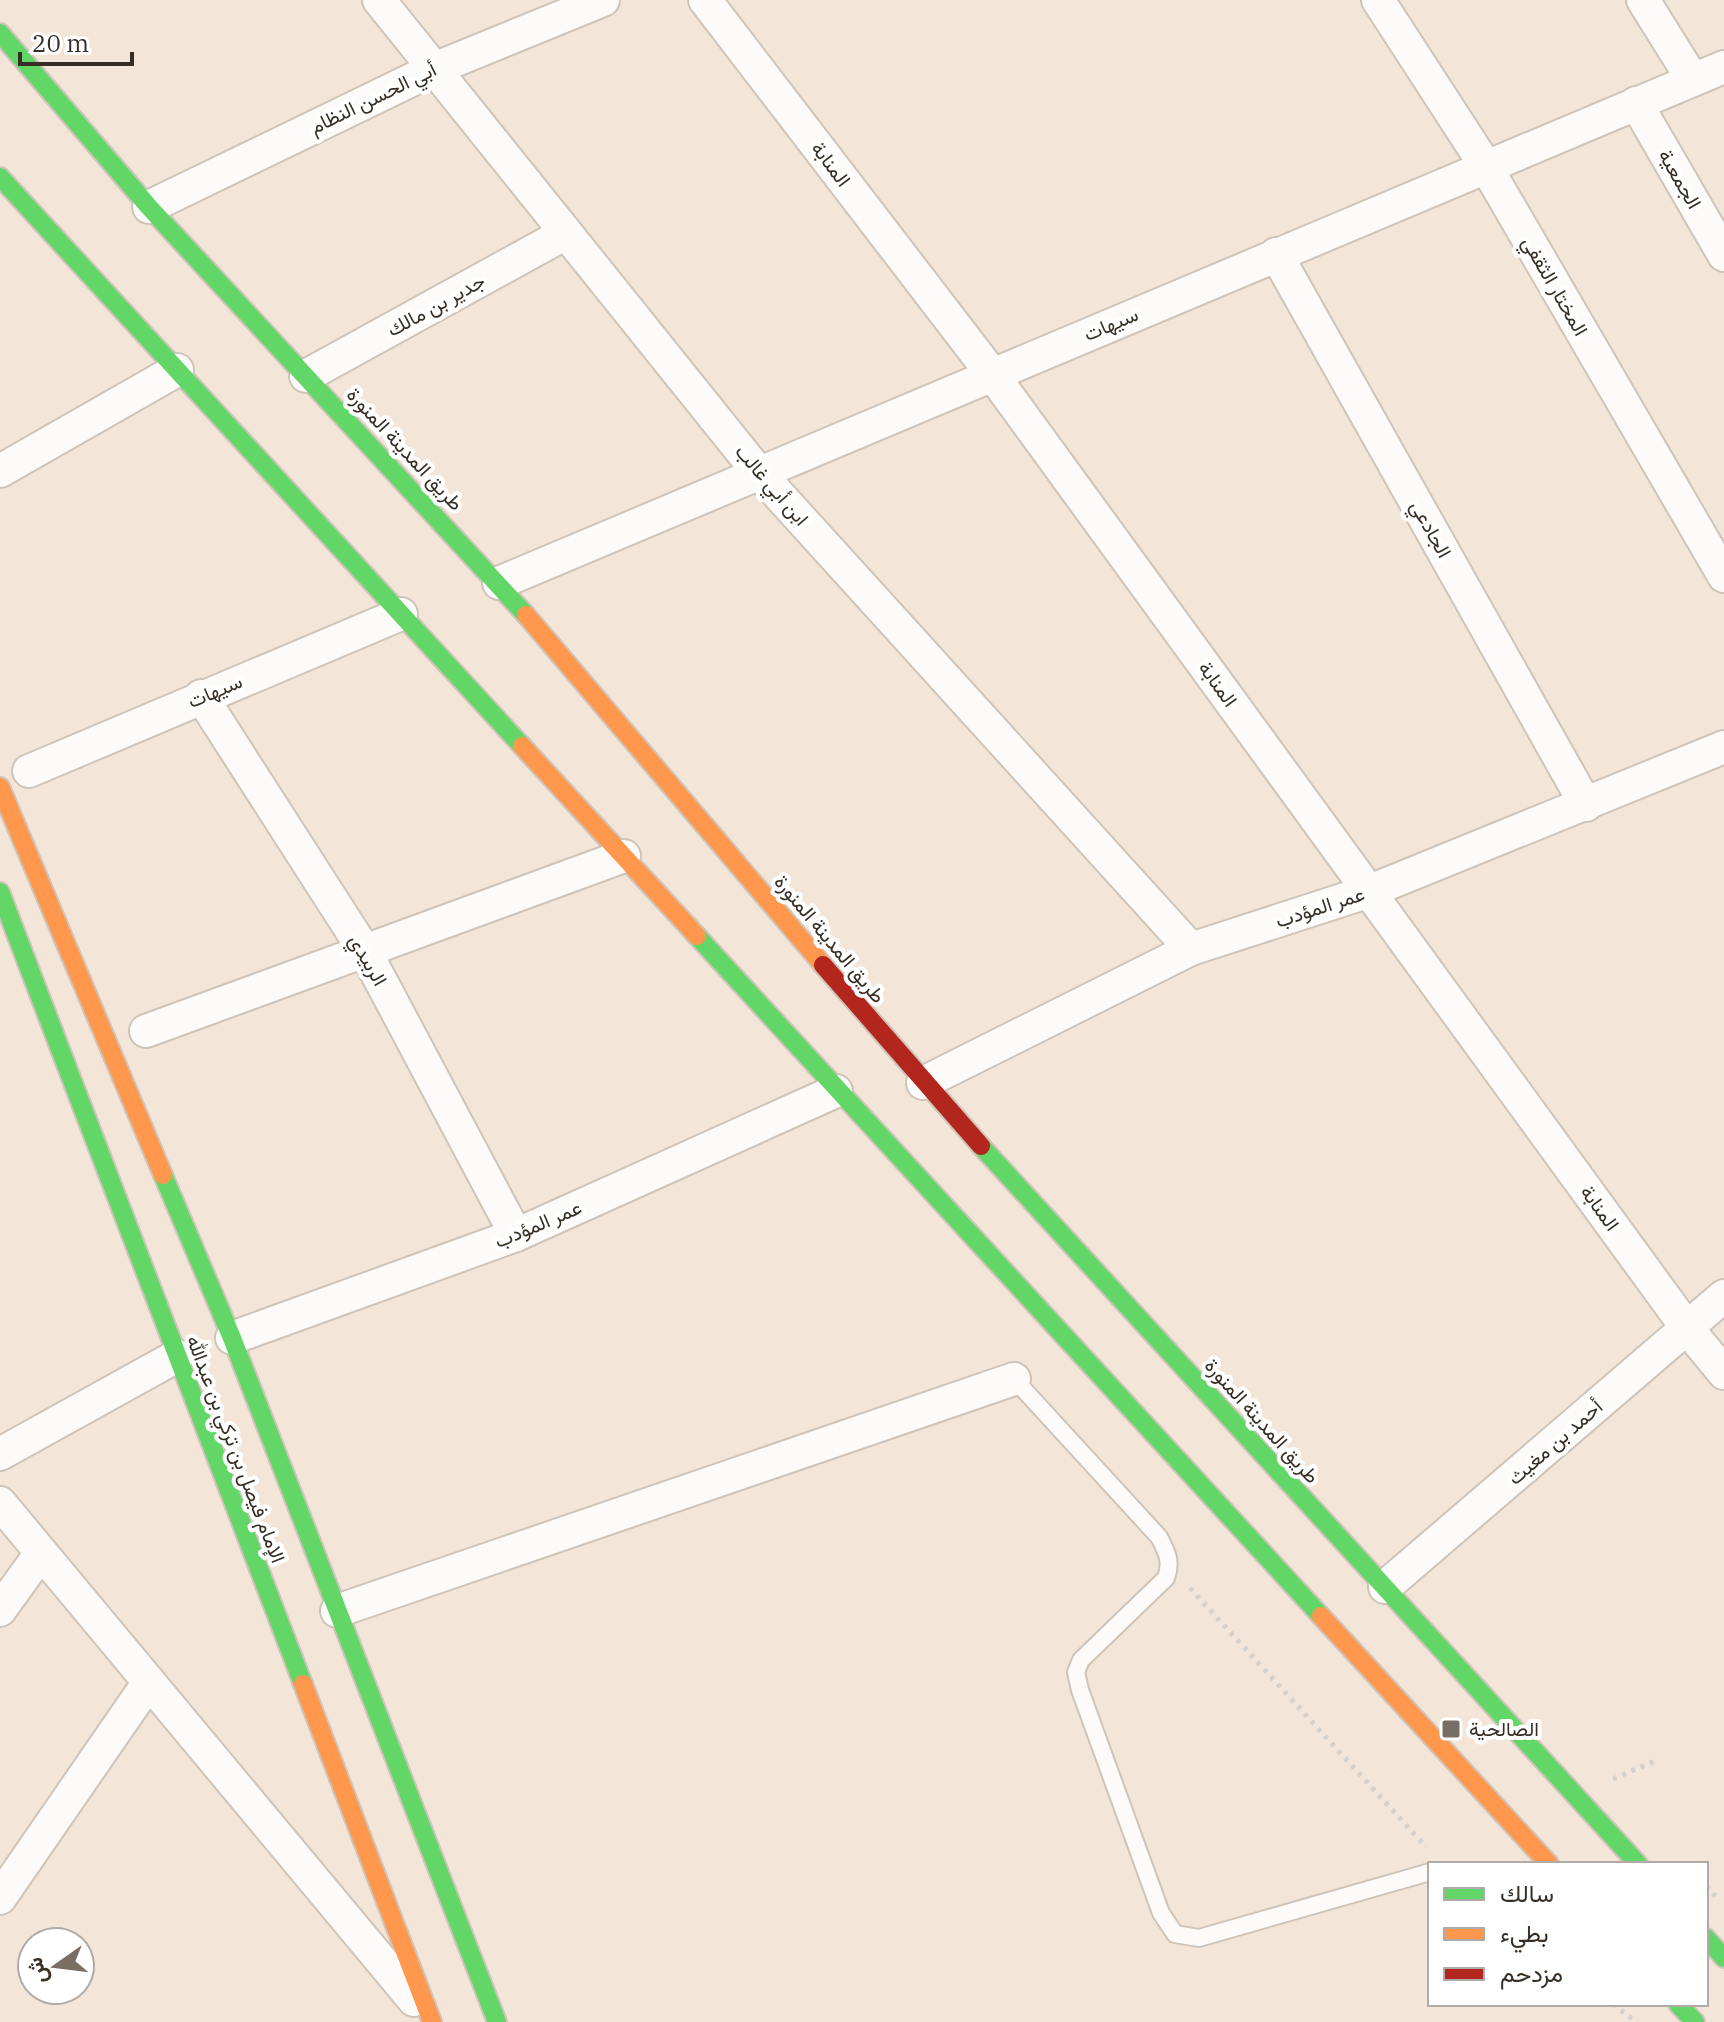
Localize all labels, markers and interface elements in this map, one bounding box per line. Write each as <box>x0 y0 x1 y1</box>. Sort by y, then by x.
scale bar <box>20 16 132 66</box>
text: 20 m <box>32 27 89 59</box>
street label: أبي الحسن النظام <box>305 55 443 143</box>
street label: المنابة <box>806 136 857 192</box>
street label: الجمعية <box>1653 144 1708 213</box>
street label: المختار الثقفي <box>1513 231 1595 342</box>
street label: جدير بن مالك <box>382 267 490 343</box>
street label: سيهات <box>1079 300 1142 347</box>
street label: طريق المدينة المنورة <box>341 381 470 516</box>
street label: ابن أبي غالب <box>726 438 815 534</box>
street label: الجادعي <box>1401 495 1458 564</box>
street label: المنابة <box>1193 656 1244 712</box>
street label: سيهات <box>183 667 246 714</box>
street label: طريق المدينة المنورة <box>769 869 892 1008</box>
street label: عمر المؤدب <box>1272 879 1368 934</box>
street label: الربيدي <box>339 929 394 993</box>
street label: المنابة <box>1575 1180 1626 1236</box>
street label: عمر المؤدب <box>490 1193 585 1254</box>
street label: الإمام فيصل بن تركي بن عبدالله <box>177 1331 292 1568</box>
street label: طريق المدينة المنورة <box>1199 1352 1326 1489</box>
street label: أحمد بن مغيث <box>1501 1393 1608 1490</box>
place label: الصالحية <box>1469 1715 1539 1742</box>
marker: الصالحية <box>1440 1718 1462 1740</box>
legend <box>1428 1862 1708 2006</box>
text: سالك <box>1500 1877 1554 1909</box>
text: بطيء <box>1500 1917 1549 1953</box>
north arrow <box>16 1926 96 2006</box>
text: ش <box>19 1955 53 1987</box>
text: مزدحم <box>1500 1957 1563 1990</box>

